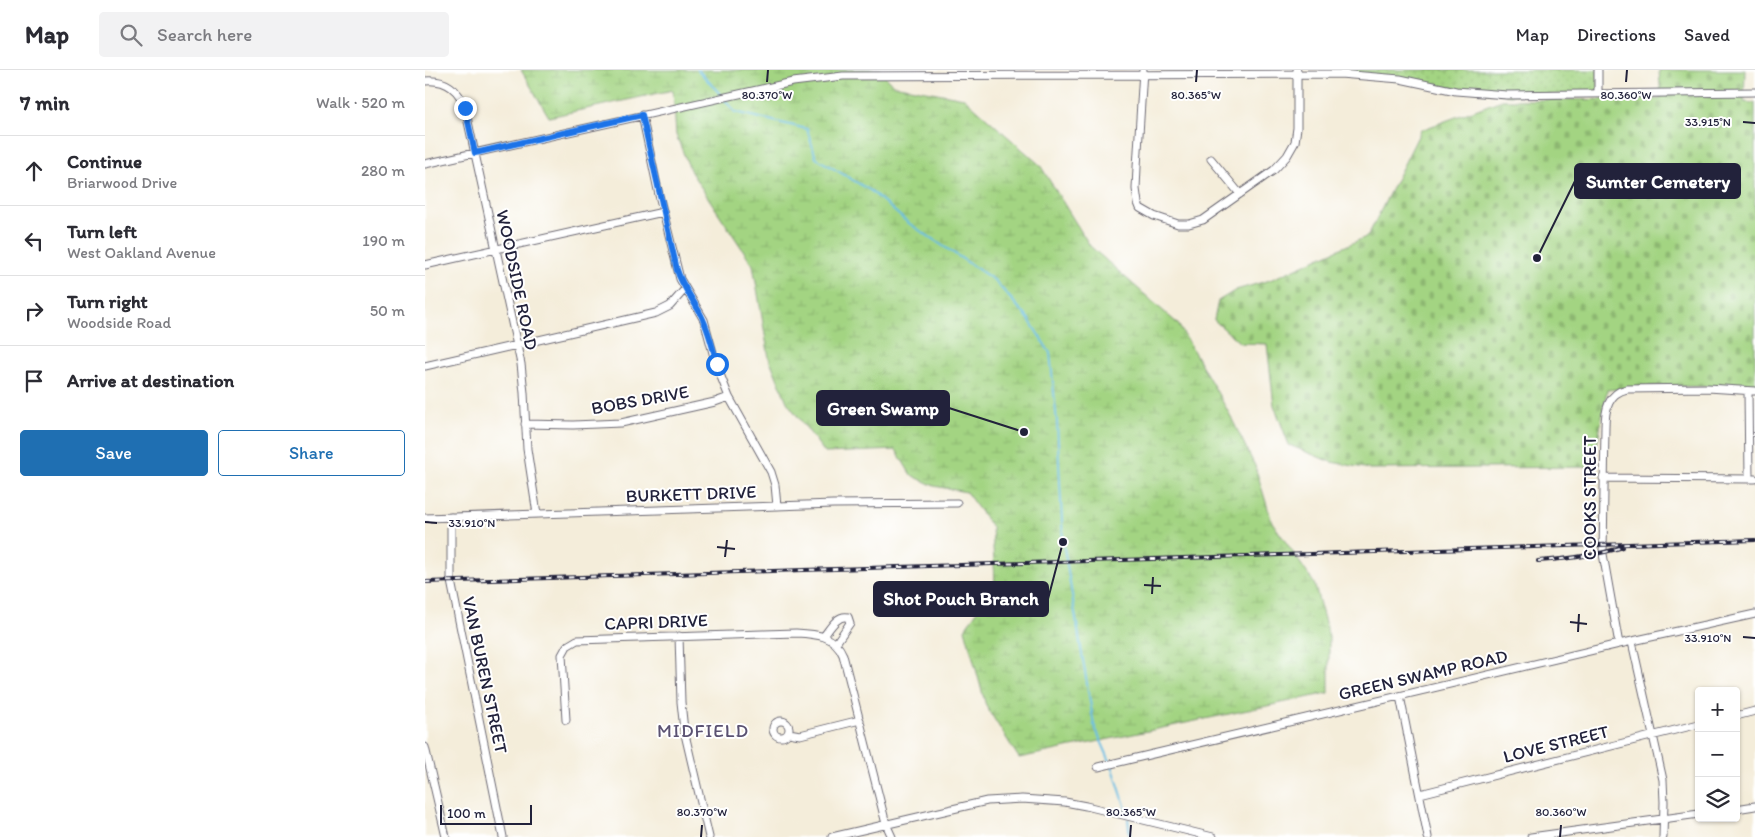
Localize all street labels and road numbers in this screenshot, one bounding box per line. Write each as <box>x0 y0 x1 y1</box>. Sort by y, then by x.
street label: WOODSIDE ROAD <box>491 208 543 352</box>
street label: BOBS DRIVE <box>590 381 690 419</box>
street label: COOKS STREET <box>1579 436 1601 560</box>
street label: BURKETT DRIVE <box>625 481 757 507</box>
street label: VAN BUREN STREET <box>458 594 512 756</box>
street label: CAPRI DRIVE <box>604 609 708 635</box>
street label: GREEN SWAMP ROAD <box>1336 645 1510 705</box>
street label: LOVE STREET <box>1501 720 1611 768</box>

